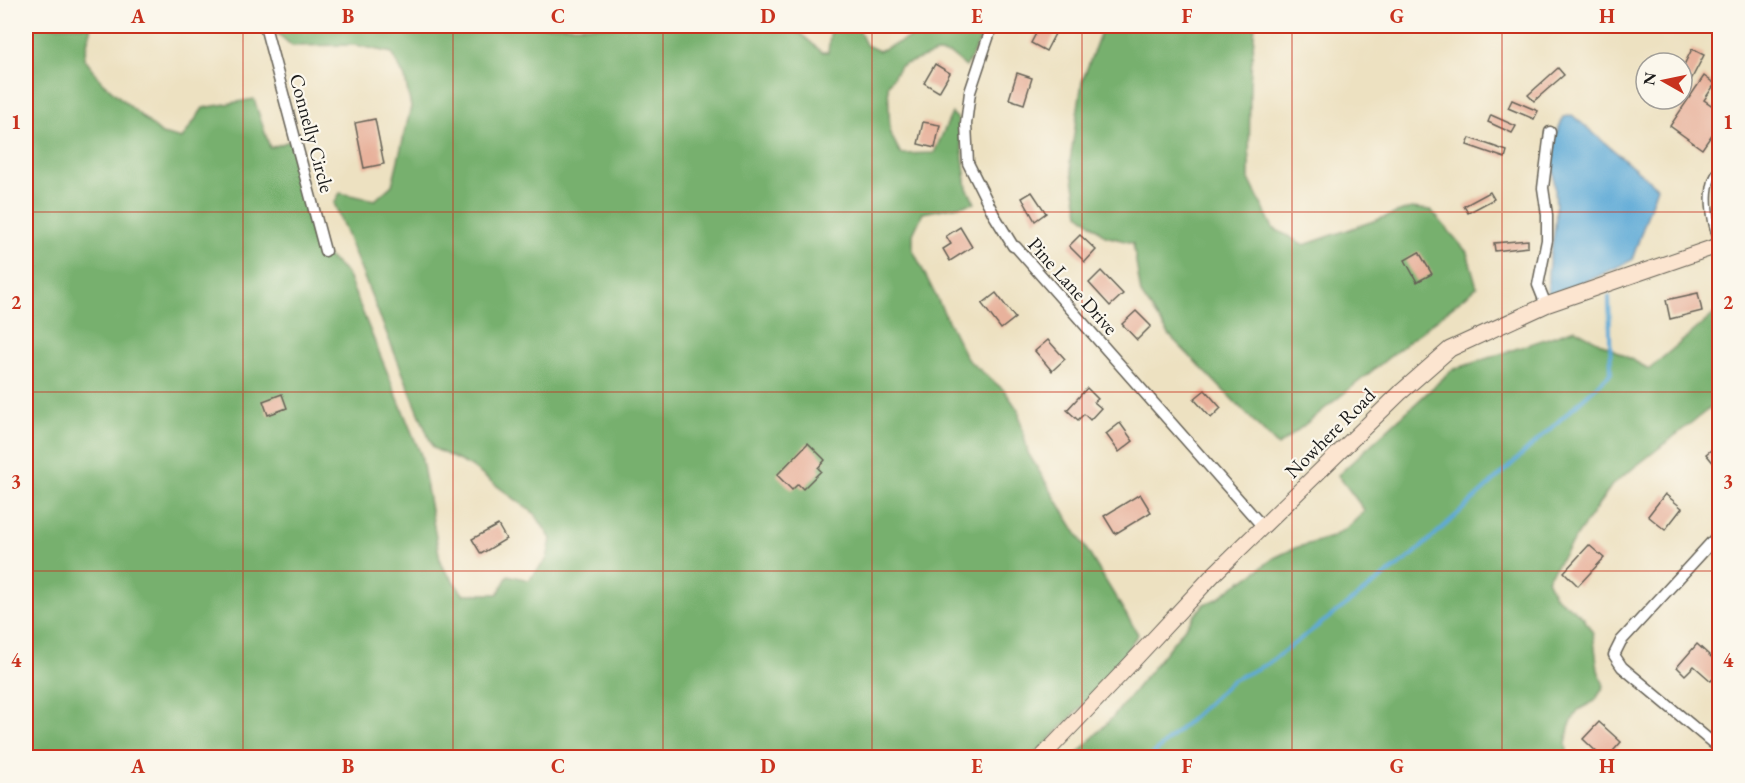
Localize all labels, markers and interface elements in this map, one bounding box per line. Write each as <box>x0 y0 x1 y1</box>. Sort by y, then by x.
text: A <box>130 3 146 29</box>
text: B <box>342 3 354 29</box>
text: C <box>551 3 565 29</box>
text: D <box>760 3 776 29</box>
text: E <box>971 3 983 29</box>
text: F <box>1182 3 1193 29</box>
text: G <box>1390 3 1404 29</box>
text: H <box>1599 3 1615 29</box>
north arrow <box>1634 51 1694 111</box>
street label: Connelly Circle <box>284 71 340 195</box>
text: N <box>1638 71 1661 87</box>
text: 1 <box>11 109 21 135</box>
text: 1 <box>1723 109 1733 135</box>
street label: Pine Lane Drive <box>1022 232 1124 341</box>
text: 2 <box>11 289 22 315</box>
text: 2 <box>1723 289 1734 315</box>
street label: Nowhere Road <box>1279 382 1381 484</box>
text: 3 <box>11 468 21 494</box>
text: 3 <box>1723 468 1733 494</box>
text: 4 <box>11 647 22 673</box>
text: 4 <box>1723 647 1734 673</box>
text: A <box>130 753 146 779</box>
text: B <box>342 753 354 779</box>
text: C <box>551 753 565 779</box>
text: D <box>760 753 776 779</box>
text: E <box>971 753 983 779</box>
text: F <box>1182 753 1193 779</box>
text: G <box>1390 753 1404 779</box>
text: H <box>1599 753 1615 779</box>

